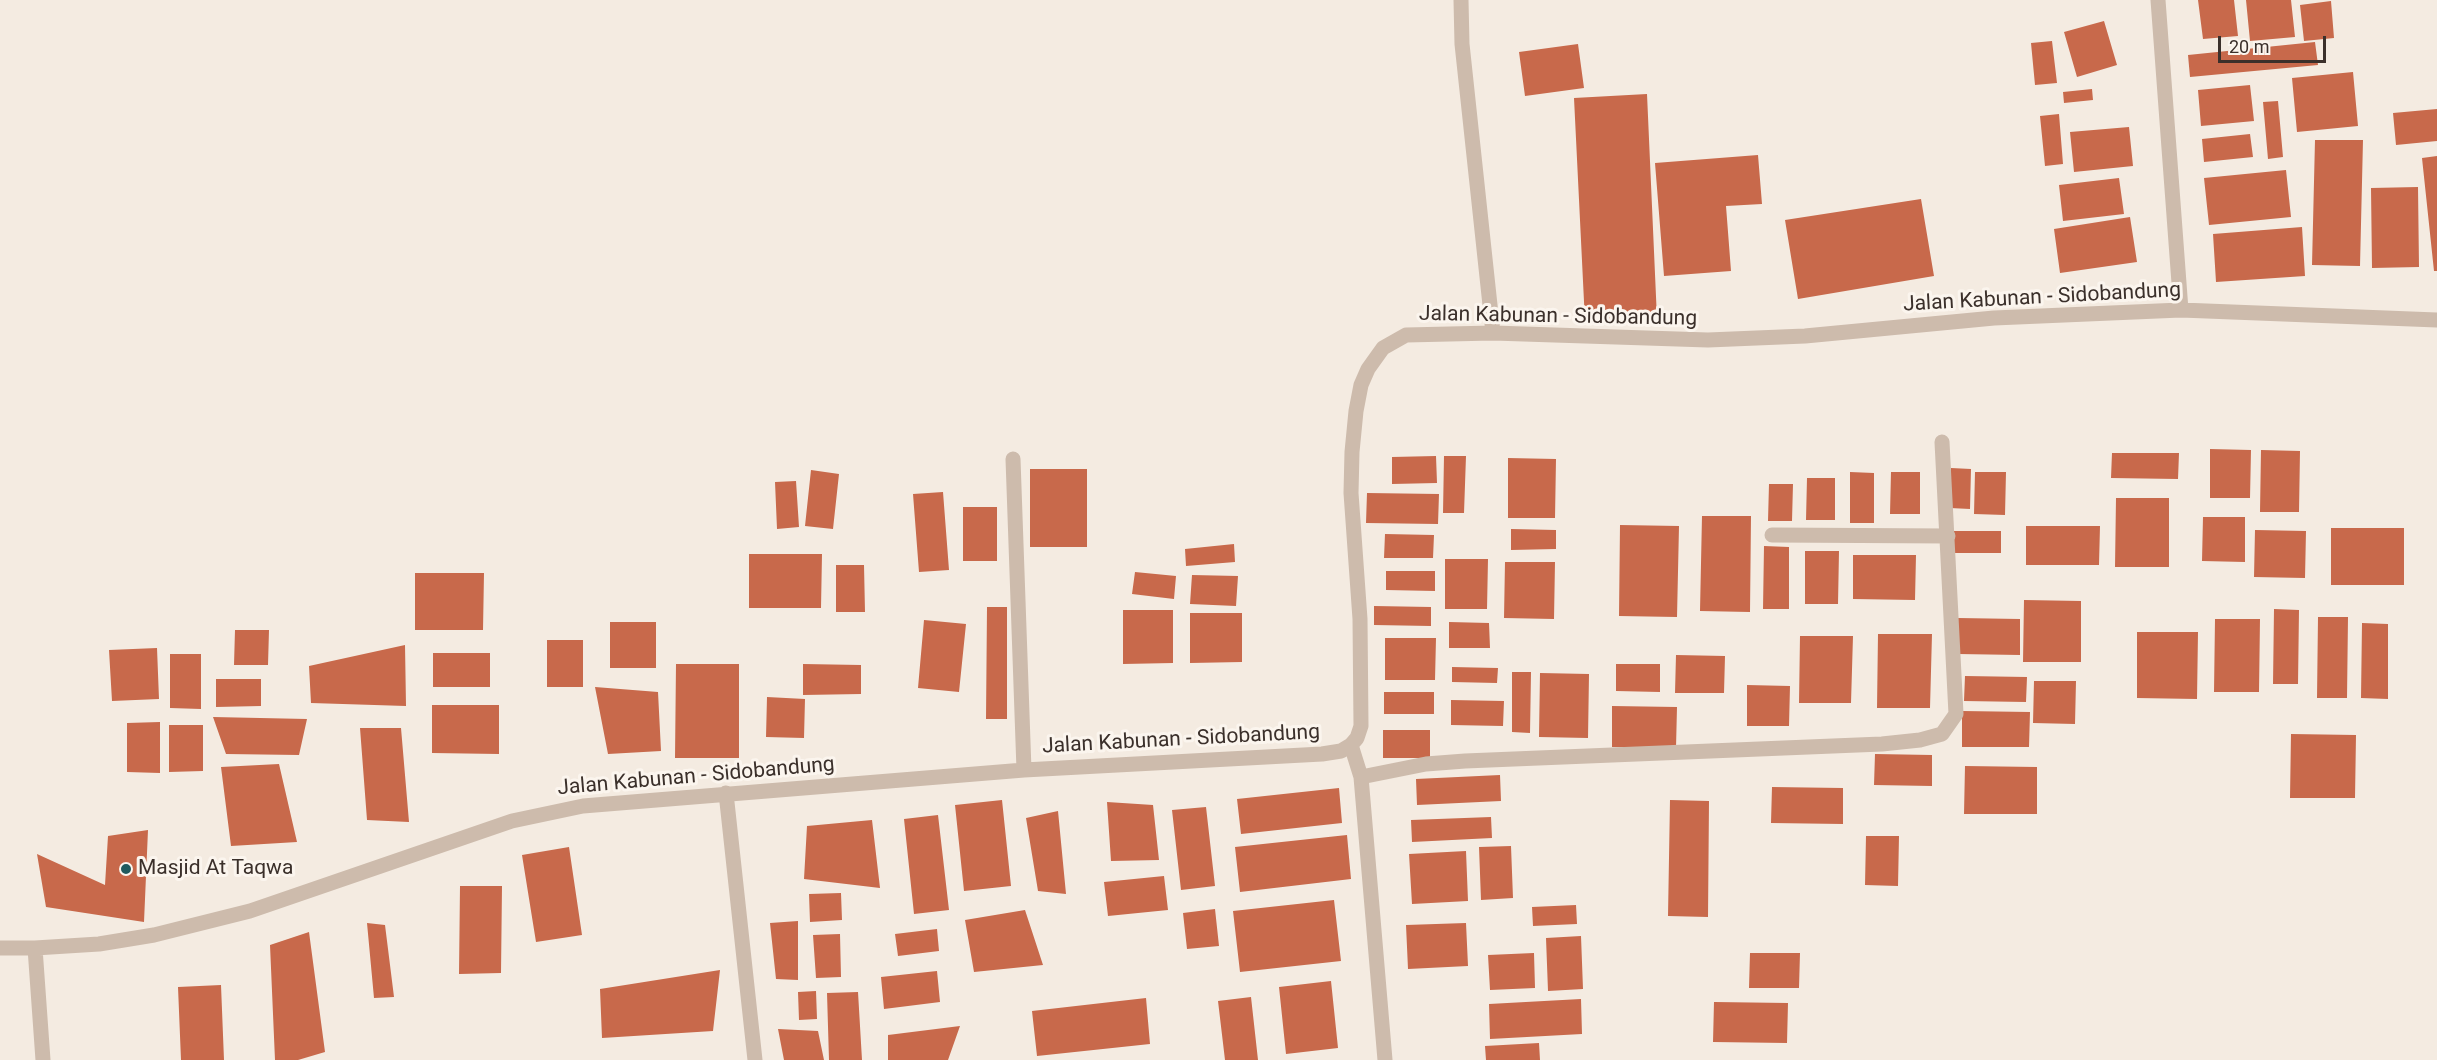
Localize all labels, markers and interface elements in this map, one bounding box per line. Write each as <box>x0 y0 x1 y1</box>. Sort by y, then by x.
scale bar <box>2221 24 2329 62</box>
text: 20 m <box>2229 36 2269 57</box>
street label: Jalan Kabunan - Sidobandung <box>1902 278 2182 318</box>
street label: Jalan Kabunan - Sidobandung <box>1419 302 1697 332</box>
street label: Jalan Kabunan - Sidobandung <box>1041 720 1321 760</box>
street label: Jalan Kabunan - Sidobandung <box>556 752 836 802</box>
place label: Masjid At Taqwa <box>138 856 293 882</box>
marker: Masjid At Taqwa <box>119 862 133 876</box>

